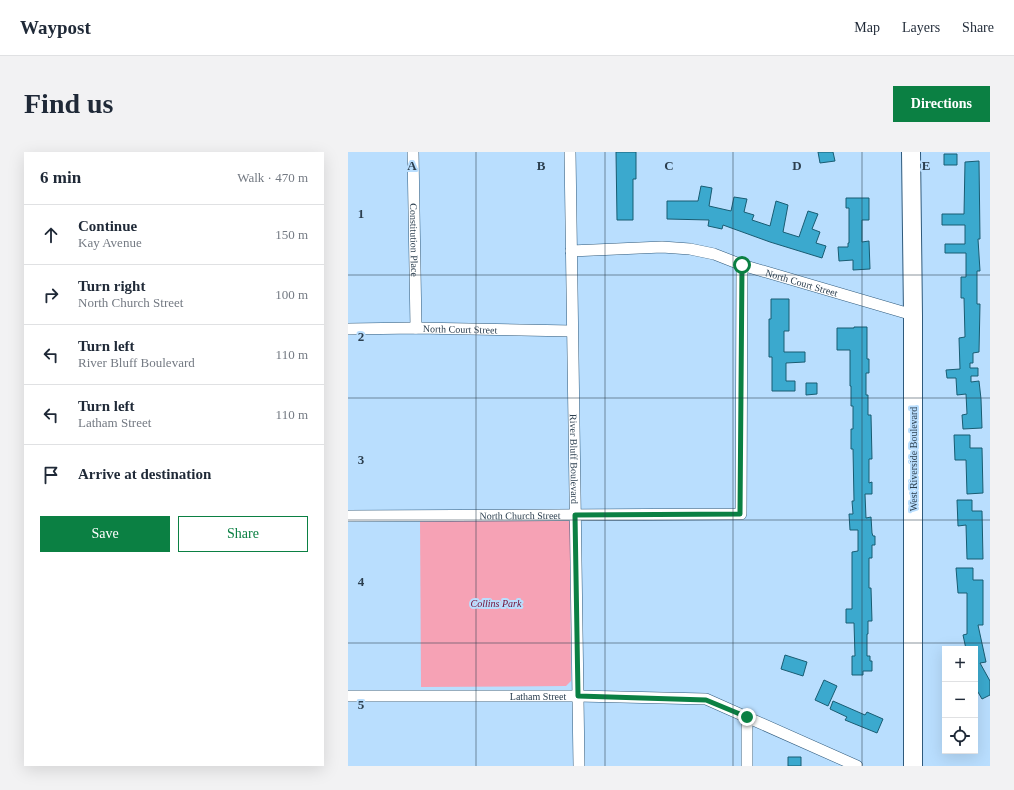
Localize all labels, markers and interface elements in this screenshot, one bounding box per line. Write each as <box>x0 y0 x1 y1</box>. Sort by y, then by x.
text: Waypost <box>20 17 91 38</box>
text: Map <box>854 20 880 35</box>
text: Layers <box>902 20 940 35</box>
text: Share <box>962 20 994 35</box>
button: Directions <box>893 86 990 122</box>
text: Find us <box>24 88 114 119</box>
text: A <box>407 158 417 173</box>
text: B <box>537 158 546 173</box>
text: C <box>664 158 674 173</box>
text: D <box>792 158 802 173</box>
text: E <box>922 158 930 173</box>
text: 6 min <box>40 168 81 187</box>
text: Walk · 470 m <box>237 170 308 185</box>
street label: Constitution Place <box>408 203 421 277</box>
text: 1 <box>358 206 364 221</box>
text: Continue <box>78 218 137 234</box>
icon: ahead <box>40 224 62 246</box>
text: 150 m <box>275 227 308 242</box>
text: Kay Avenue <box>78 235 142 250</box>
route start <box>733 256 751 274</box>
street label: North Court Street <box>764 267 839 298</box>
text: Turn right <box>78 278 145 294</box>
icon: right <box>40 284 62 306</box>
text: 100 m <box>275 287 308 302</box>
text: North Church Street <box>78 295 183 310</box>
street label: North Court Street <box>423 323 498 335</box>
text: 2 <box>358 329 364 344</box>
text: Turn left <box>78 338 135 354</box>
icon: left <box>40 344 62 366</box>
text: 110 m <box>276 347 308 362</box>
text: River Bluff Boulevard <box>78 355 195 370</box>
text: Turn left <box>78 398 135 414</box>
icon: left <box>40 404 62 426</box>
text: 110 m <box>276 407 308 422</box>
street label: West Riverside Boulevard <box>908 407 919 511</box>
street label: River Bluff Boulevard <box>568 414 581 504</box>
text: Latham Street <box>78 415 151 430</box>
text: 3 <box>358 452 365 467</box>
icon: arrive <box>40 464 62 486</box>
text: Arrive at destination <box>78 466 211 482</box>
street label: North Church Street <box>479 509 561 521</box>
button: Save <box>40 516 170 552</box>
button: Share <box>178 516 308 552</box>
text: 4 <box>358 574 365 589</box>
park label: Collins Park <box>471 598 522 609</box>
map controls <box>942 646 978 754</box>
button: + <box>942 646 978 682</box>
button: − <box>942 682 978 718</box>
street label: Latham Street <box>510 691 566 702</box>
text: 5 <box>358 697 365 712</box>
route end <box>738 708 756 726</box>
button: locate <box>942 718 978 754</box>

